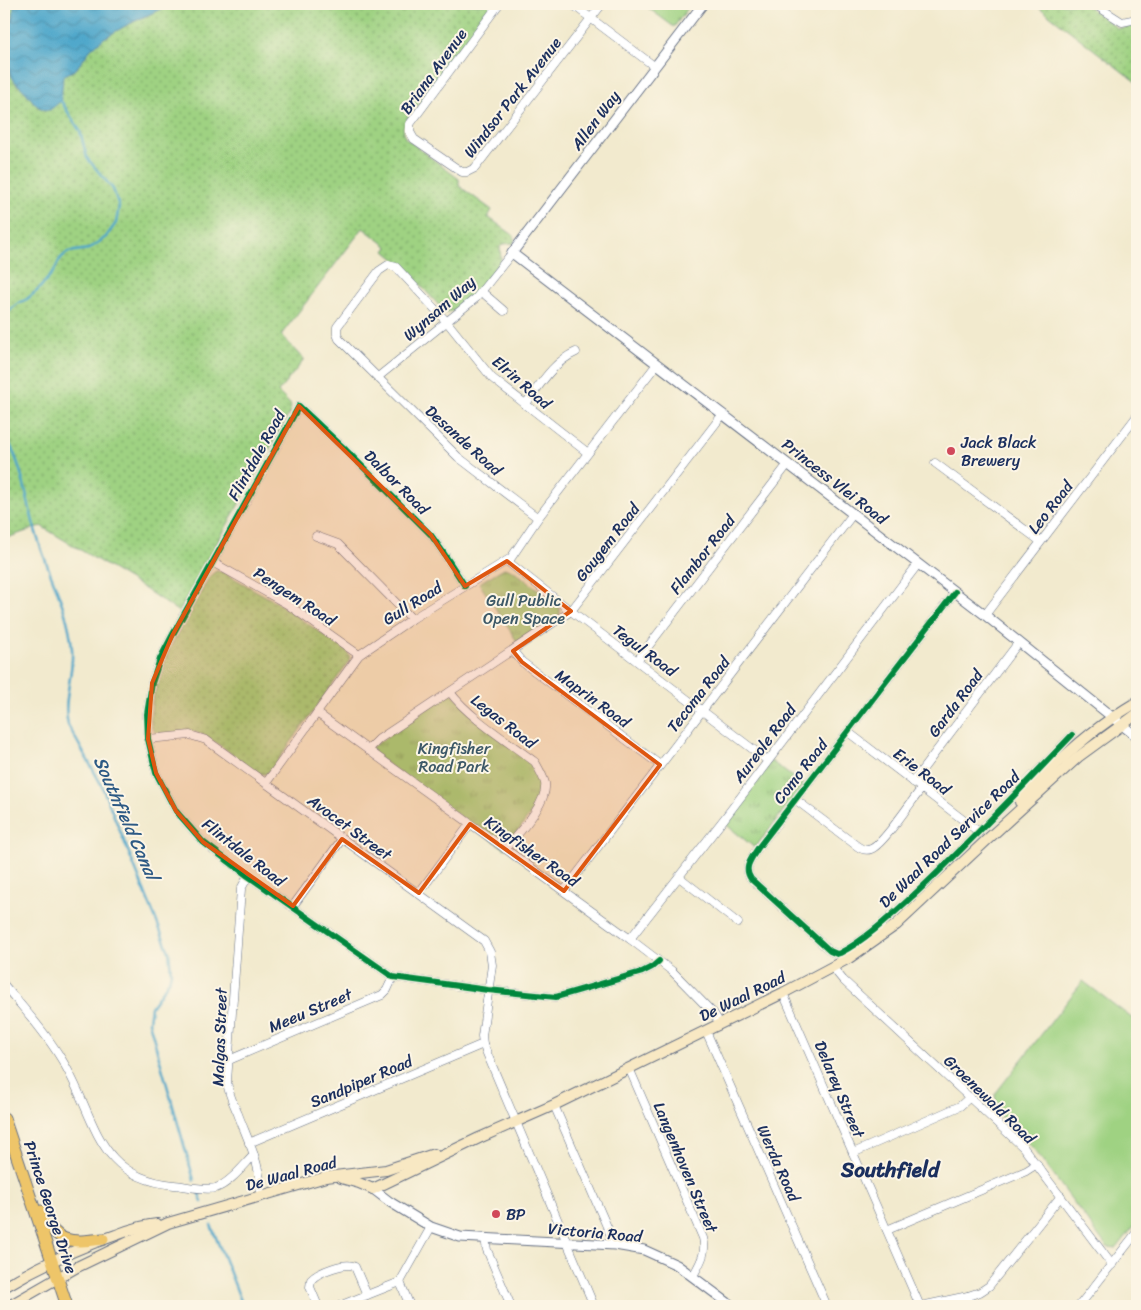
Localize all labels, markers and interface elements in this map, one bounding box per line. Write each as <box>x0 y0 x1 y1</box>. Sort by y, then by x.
street label: Briana Avenue <box>392 22 475 121</box>
street label: Windsor Park Avenue <box>456 30 569 164</box>
street label: Allen Way <box>562 83 628 158</box>
street label: Wynsam Way <box>396 268 483 349</box>
street label: Elrin Road <box>485 348 559 418</box>
street label: Desande Road <box>418 397 510 484</box>
street label: Flintdale Road <box>220 403 294 506</box>
place label: Jack Black Brewery <box>960 428 1037 475</box>
street label: Princess Vlei Road <box>775 431 895 533</box>
street label: Dalbor Road <box>357 443 438 523</box>
marker: Jack Black Brewery <box>945 445 957 457</box>
street label: Leo Road <box>1020 473 1082 541</box>
street label: Gougem Road <box>567 495 648 588</box>
street label: Flambor Road <box>662 507 744 601</box>
street label: Pengem Road <box>248 559 343 635</box>
street label: Gull Road <box>377 573 449 633</box>
park label: Gull Public Open Space <box>483 586 565 633</box>
street label: Tegul Road <box>606 616 685 686</box>
street label: Tecoma Road <box>659 648 739 739</box>
street label: Maprin Road <box>549 661 638 737</box>
street label: Garda Road <box>920 662 992 744</box>
street label: Legas Road <box>464 686 544 758</box>
street label: Aureole Road <box>724 696 805 790</box>
street label: Como Road <box>765 731 836 810</box>
park label: Kingfisher Road Park <box>418 734 492 781</box>
street label: Erie Road <box>886 740 958 804</box>
water label: Southfield Canal <box>84 751 169 889</box>
street label: De Waal Road Service Road <box>872 762 1028 915</box>
street label: Avocet Street <box>300 786 399 869</box>
street label: Kingfisher Road <box>478 808 587 896</box>
street label: Flintdale Road <box>195 810 293 896</box>
street label: De Waal Road <box>694 962 792 1030</box>
street label: Meeu Street <box>264 980 357 1041</box>
street label: Malgas Street <box>203 987 236 1087</box>
street label: Delarey Street <box>806 1036 873 1143</box>
street label: Sandpiper Road <box>305 1046 419 1116</box>
street label: Groenewald Road <box>937 1047 1044 1152</box>
street label: Langenhoven Street <box>645 1097 726 1238</box>
street label: Werda Road <box>749 1120 809 1208</box>
street label: Prince George Drive <box>15 1137 86 1278</box>
street label: De Waal Road <box>242 1147 342 1200</box>
district label: Southfield <box>840 1151 941 1189</box>
place label: BP <box>506 1200 526 1229</box>
marker: BP <box>490 1208 502 1220</box>
street label: Victoria Road <box>547 1214 645 1251</box>

